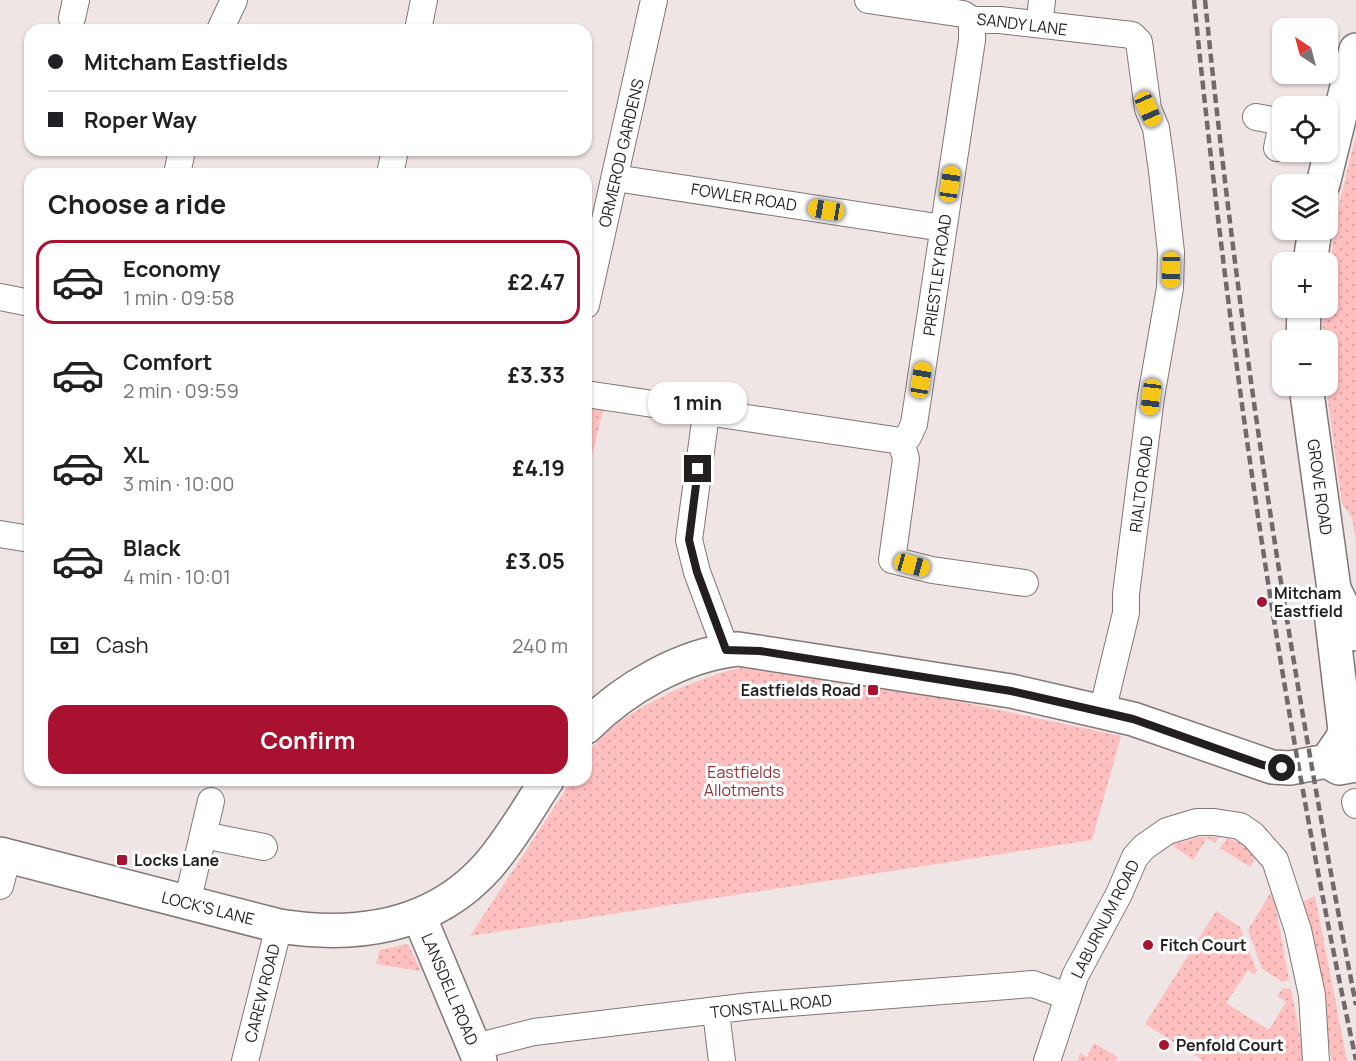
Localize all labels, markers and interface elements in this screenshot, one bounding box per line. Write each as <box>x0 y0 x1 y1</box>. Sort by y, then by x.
street label: SANDY LANE <box>975 8 1069 40</box>
north arrow <box>1272 18 1338 84</box>
map controls <box>1272 18 1338 396</box>
text: Mitcham Eastfields <box>84 47 288 77</box>
street label: ORMEROD GARDENS <box>593 76 649 229</box>
car <box>1132 89 1164 129</box>
button: locate <box>1272 96 1338 162</box>
text: Roper Way <box>84 105 197 135</box>
car <box>939 165 961 203</box>
button: layers <box>1272 174 1338 240</box>
street label: FOWLER ROAD <box>689 178 799 216</box>
text: Choose a ride <box>48 185 226 222</box>
car <box>807 198 845 222</box>
street label: PRIESTLEY ROAD <box>918 213 956 337</box>
car <box>1162 252 1180 288</box>
button: + <box>1272 252 1338 318</box>
text: Economy <box>123 254 221 284</box>
icon: car <box>51 255 105 309</box>
text: £2.47 <box>508 267 565 297</box>
text: 1 min · 09:58 <box>123 284 235 311</box>
button: − <box>1272 330 1338 396</box>
text: Comfort <box>123 347 212 377</box>
icon: car <box>51 348 105 402</box>
text: £3.33 <box>507 360 565 390</box>
car <box>909 361 933 399</box>
text: 2 min · 09:59 <box>123 377 239 404</box>
car <box>1140 378 1162 416</box>
callout: 1 min <box>648 382 748 424</box>
text: 1 min <box>673 389 722 416</box>
street label: RIALTO ROAD <box>1124 434 1158 534</box>
street label: GROVE ROAD <box>1302 438 1338 537</box>
text: XL <box>123 440 149 470</box>
icon: car <box>51 441 105 495</box>
text: £4.19 <box>512 453 565 483</box>
route end <box>684 455 711 482</box>
text: 3 min · 10:00 <box>123 470 234 497</box>
text: Black <box>123 533 180 563</box>
icon: car <box>51 534 105 588</box>
text: £3.05 <box>506 546 565 576</box>
car <box>892 552 932 578</box>
text: 4 min · 10:01 <box>123 563 231 590</box>
place label: Mitcham Eastfield <box>1274 582 1343 622</box>
marker: Mitcham Eastfield <box>1255 595 1269 609</box>
icon: cash <box>48 629 81 662</box>
text: Cash <box>96 630 149 660</box>
text: 240 m <box>512 632 568 659</box>
place label: Eastfields Road <box>741 679 861 701</box>
marker: Eastfields Road <box>866 683 880 697</box>
button: Confirm <box>48 705 568 774</box>
route start <box>1268 754 1295 781</box>
park label: Eastfields Allotments <box>704 761 784 801</box>
place label: Locks Lane <box>134 849 220 871</box>
marker: Locks Lane <box>115 853 129 867</box>
street label: LABURNUM ROAD <box>1066 856 1145 982</box>
street label: LOCK'S LANE <box>159 886 257 930</box>
street label: LANSDELL ROAD <box>416 929 484 1049</box>
place label: Fitch Court <box>1160 934 1247 956</box>
marker: Fitch Court <box>1141 938 1155 952</box>
street label: CAREW ROAD <box>239 941 285 1045</box>
street label: TONSTALL ROAD <box>709 989 833 1023</box>
place label: Penfold Court <box>1176 1034 1284 1056</box>
marker: Penfold Court <box>1157 1038 1171 1052</box>

